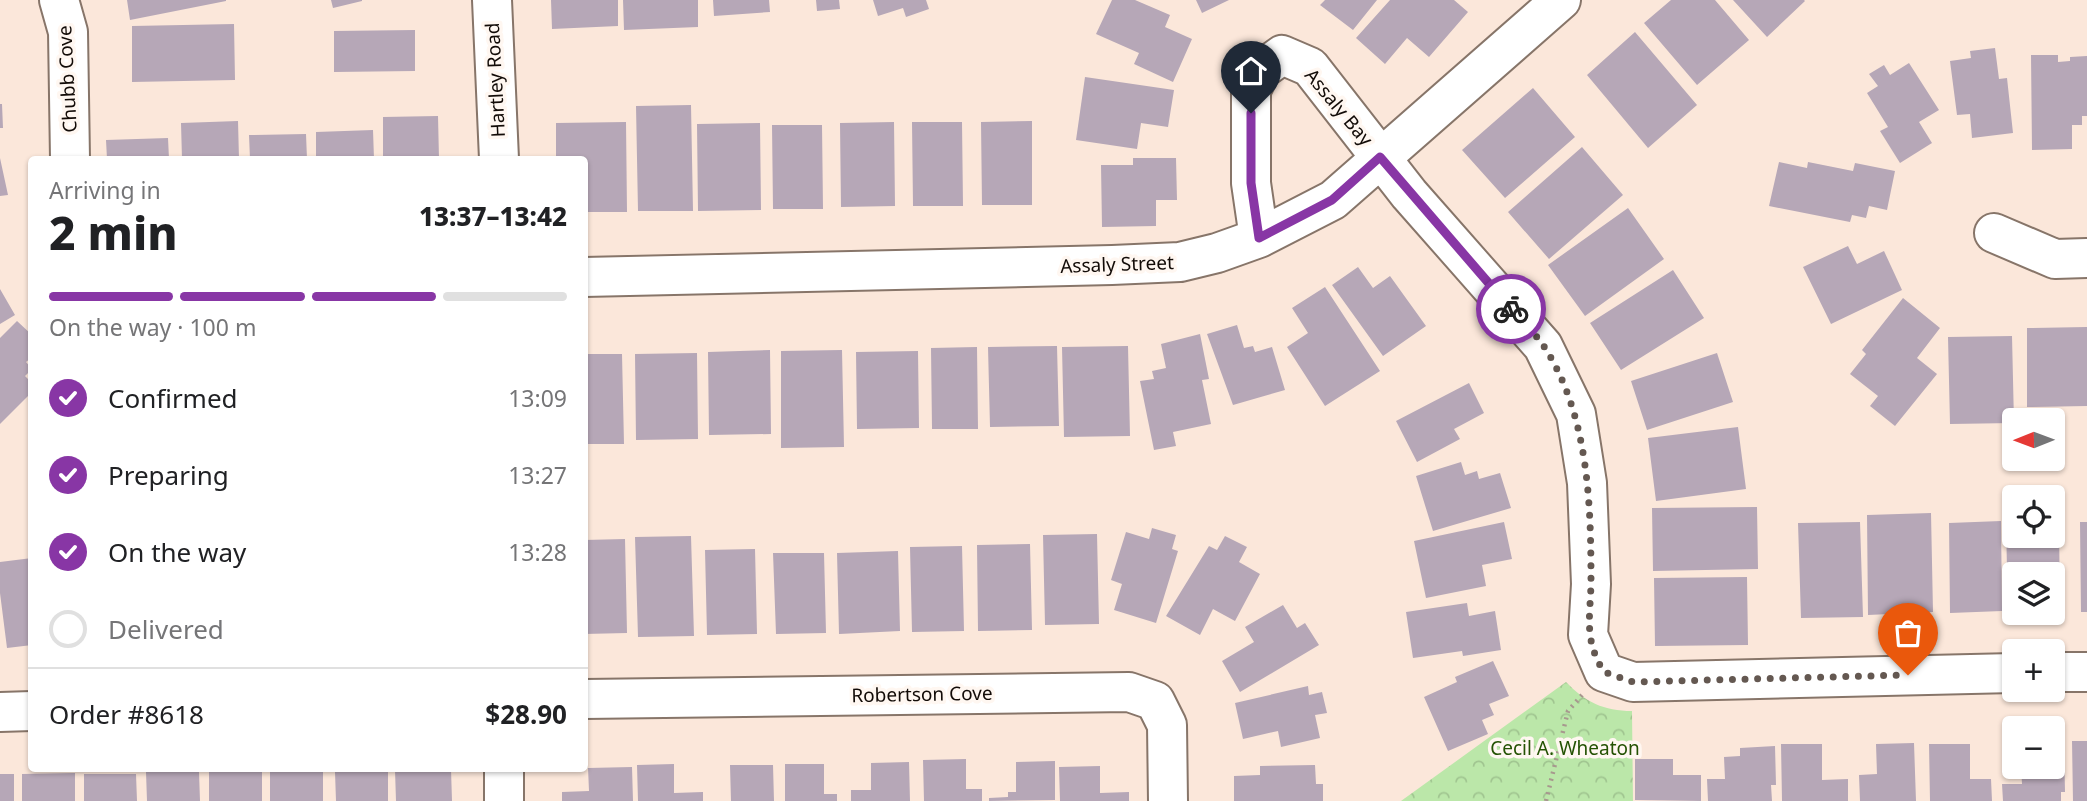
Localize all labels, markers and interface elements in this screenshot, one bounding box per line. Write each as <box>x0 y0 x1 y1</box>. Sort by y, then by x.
street label: Hartley Road <box>479 22 511 138</box>
street label: Chubb Cove <box>51 25 83 133</box>
pin <box>1221 41 1281 113</box>
icon: home <box>1232 52 1270 90</box>
street label: Assaly Bay <box>1299 63 1379 151</box>
text: Arriving in <box>49 174 161 206</box>
text: 13:37–13:42 <box>419 198 567 234</box>
text: 2 min <box>49 201 178 263</box>
street label: Assaly Street <box>1060 249 1174 279</box>
courier <box>1476 274 1546 344</box>
icon: bike <box>1492 290 1530 328</box>
text: On the way · 100 m <box>49 311 256 343</box>
icon: check <box>49 379 87 417</box>
text: Confirmed <box>108 380 238 416</box>
text: 13:09 <box>508 382 567 414</box>
north arrow <box>2002 408 2065 471</box>
map controls <box>2002 408 2065 779</box>
icon: check <box>49 456 87 494</box>
text: Preparing <box>108 457 229 493</box>
text: 13:27 <box>508 459 567 491</box>
button: locate <box>2002 485 2065 548</box>
icon: check <box>49 533 87 571</box>
text: On the way <box>108 534 246 570</box>
text: 13:28 <box>508 536 567 568</box>
button: layers <box>2002 562 2065 625</box>
pin <box>1878 603 1938 675</box>
text: Delivered <box>108 611 224 647</box>
icon: bag <box>1889 614 1927 652</box>
button: + <box>2002 639 2065 702</box>
street label: Robertson Cove <box>851 680 993 708</box>
text: Order #8618 <box>49 696 204 732</box>
text: $28.90 <box>485 696 567 732</box>
button: − <box>2002 716 2065 779</box>
park label: Cecil A. Wheaton <box>1490 735 1640 761</box>

